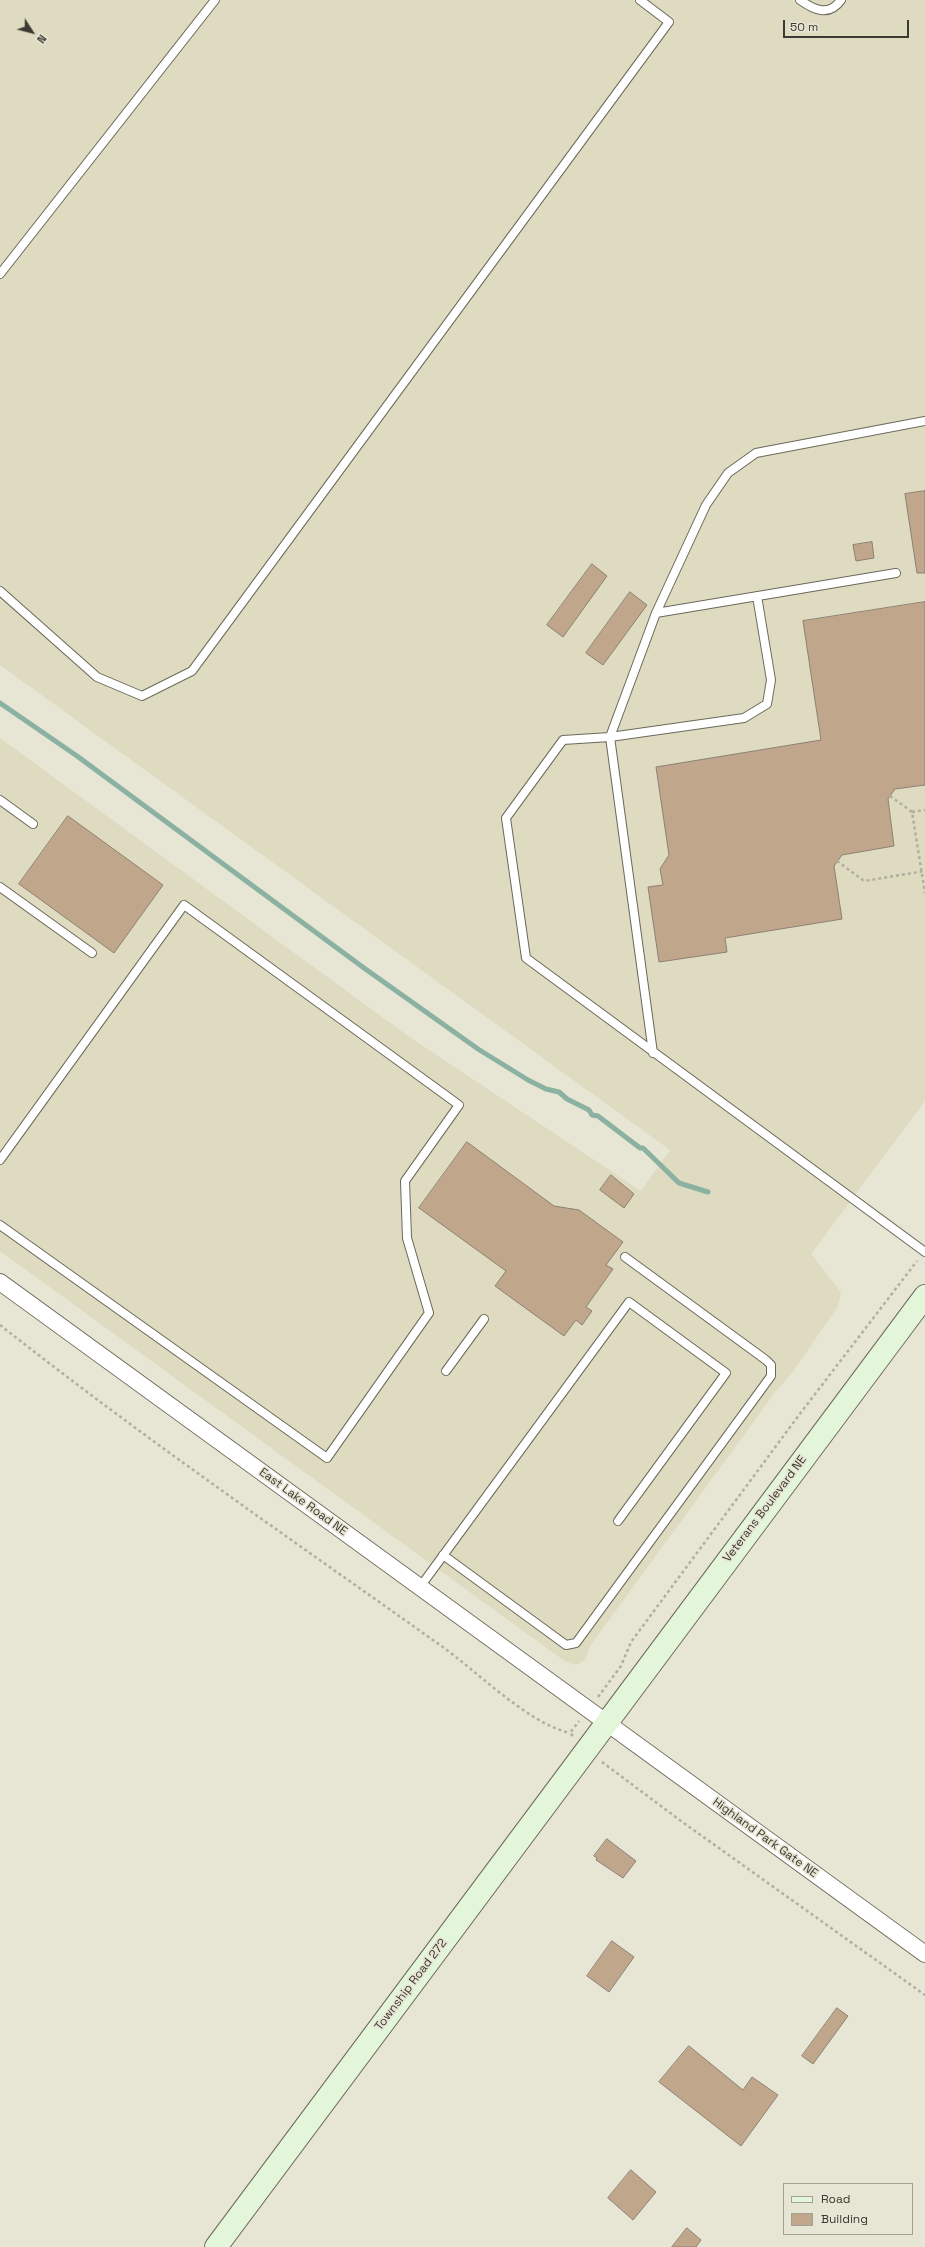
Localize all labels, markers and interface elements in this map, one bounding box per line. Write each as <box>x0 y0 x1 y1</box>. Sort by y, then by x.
north arrow <box>12 12 52 52</box>
scale bar <box>785 12 911 38</box>
text: 50 m <box>790 19 818 35</box>
text: N <box>34 32 50 46</box>
street label: Veterans Boulevard NE <box>720 1453 810 1565</box>
street label: East Lake Road NE <box>256 1465 350 1539</box>
street label: Highland Park Gate NE <box>710 1795 820 1881</box>
street label: Township Road 272 <box>372 1936 450 2034</box>
legend <box>783 2183 913 2235</box>
text: Road <box>821 2191 850 2207</box>
text: Building <box>821 2211 868 2227</box>

